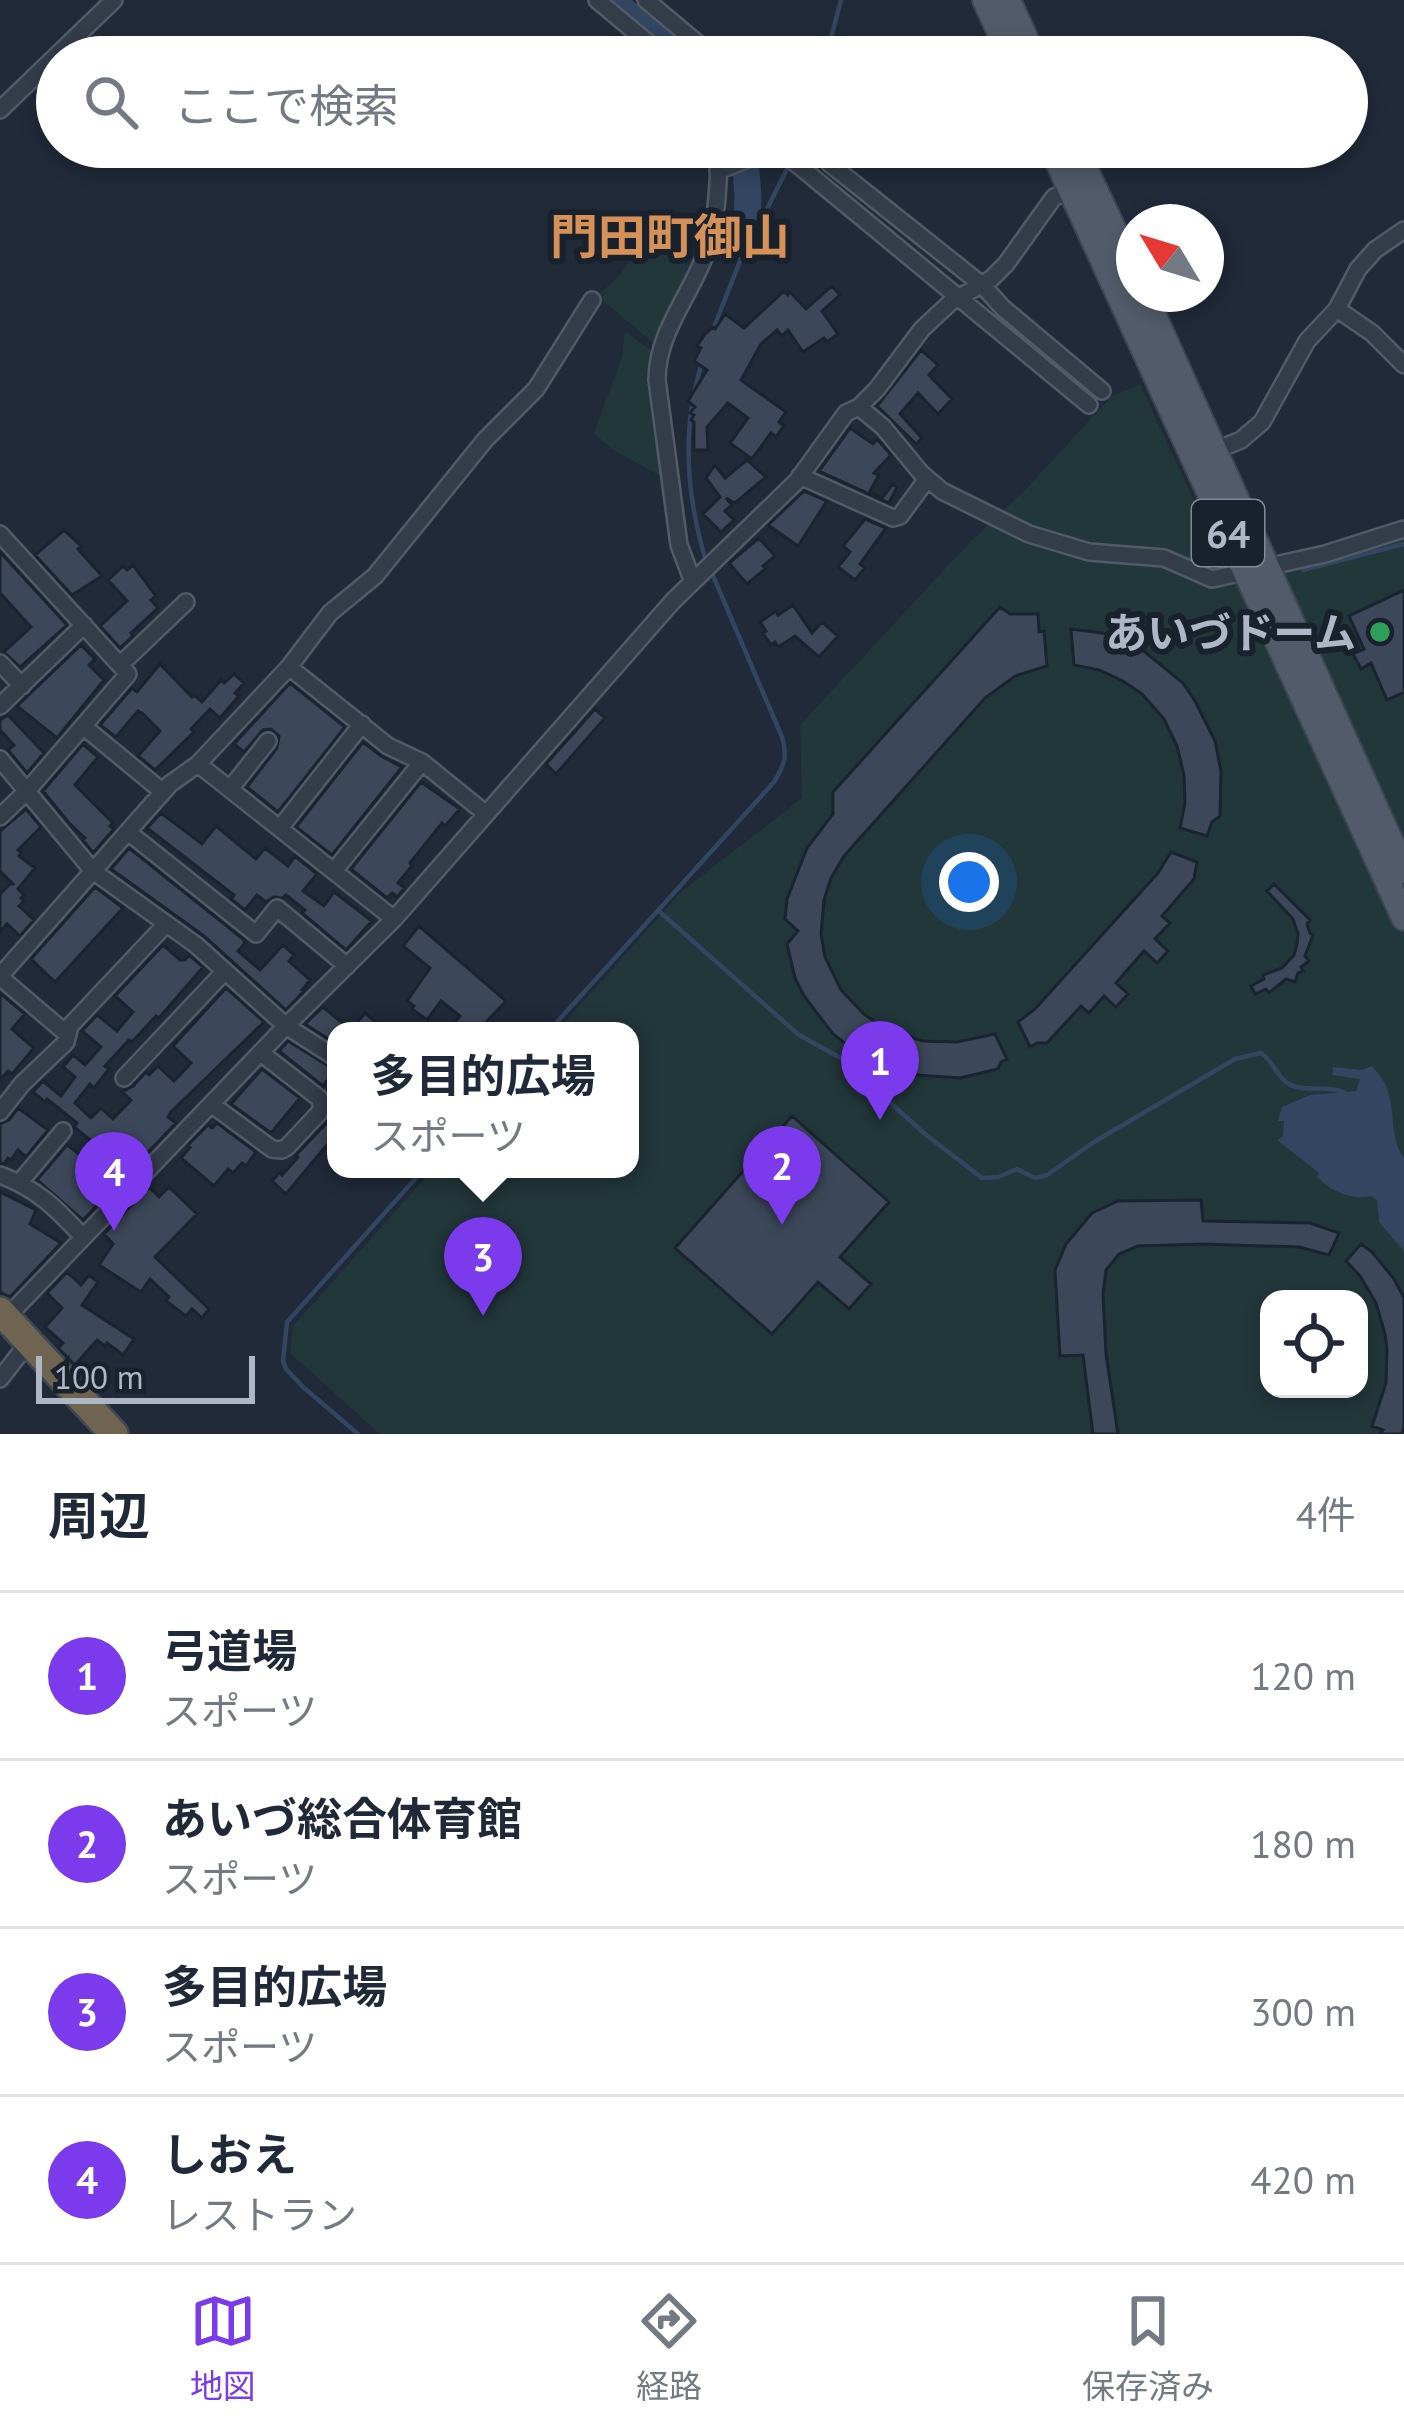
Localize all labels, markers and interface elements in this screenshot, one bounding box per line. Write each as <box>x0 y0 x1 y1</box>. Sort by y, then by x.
search box <box>36 36 1368 168</box>
icon: search <box>78 69 144 135</box>
text: ここで検索 <box>174 76 399 134</box>
north arrow <box>1116 204 1224 312</box>
district label: 門田町御山 <box>550 205 790 267</box>
road number: 64 <box>1192 500 1264 566</box>
place label: あいづドーム <box>1105 605 1356 660</box>
marker: あいづドーム <box>1367 619 1393 645</box>
your location <box>939 852 999 912</box>
pin: 1 <box>841 1021 919 1120</box>
popup <box>327 1022 639 1178</box>
text: 多目的広場 <box>370 1046 596 1104</box>
text: スポーツ <box>370 1110 526 1161</box>
pin: 2 <box>743 1126 821 1225</box>
pin: 4 <box>75 1132 153 1231</box>
pin: 3 <box>444 1217 522 1316</box>
map controls <box>1260 1290 1368 1398</box>
button: locate <box>1260 1290 1368 1398</box>
scale bar <box>36 1350 255 1403</box>
text: 100 m <box>54 1355 144 1398</box>
text: 周辺 <box>48 1482 150 1548</box>
text: 4件 <box>1296 1489 1356 1540</box>
text: 弓道場 <box>162 1621 297 1679</box>
text: 1 <box>76 1650 98 1701</box>
text: 120 m <box>1250 1650 1356 1701</box>
text: スポーツ <box>162 1685 317 1736</box>
text: あいづ総合体育館 <box>162 1789 522 1847</box>
text: 2 <box>76 1818 98 1869</box>
text: 180 m <box>1250 1818 1356 1869</box>
text: スポーツ <box>162 1853 317 1904</box>
text: 多目的広場 <box>162 1957 387 2015</box>
text: 3 <box>76 1986 98 2037</box>
text: 300 m <box>1250 1986 1356 2037</box>
text: スポーツ <box>162 2021 317 2072</box>
text: しおえ <box>162 2125 297 2183</box>
text: 4 <box>76 2154 98 2205</box>
text: 420 m <box>1250 2154 1356 2205</box>
text: レストラン <box>162 2189 357 2240</box>
tab: 地図 <box>190 2288 256 2408</box>
tab: 経路 <box>636 2288 702 2408</box>
tab: 保存済み <box>1082 2288 1214 2408</box>

